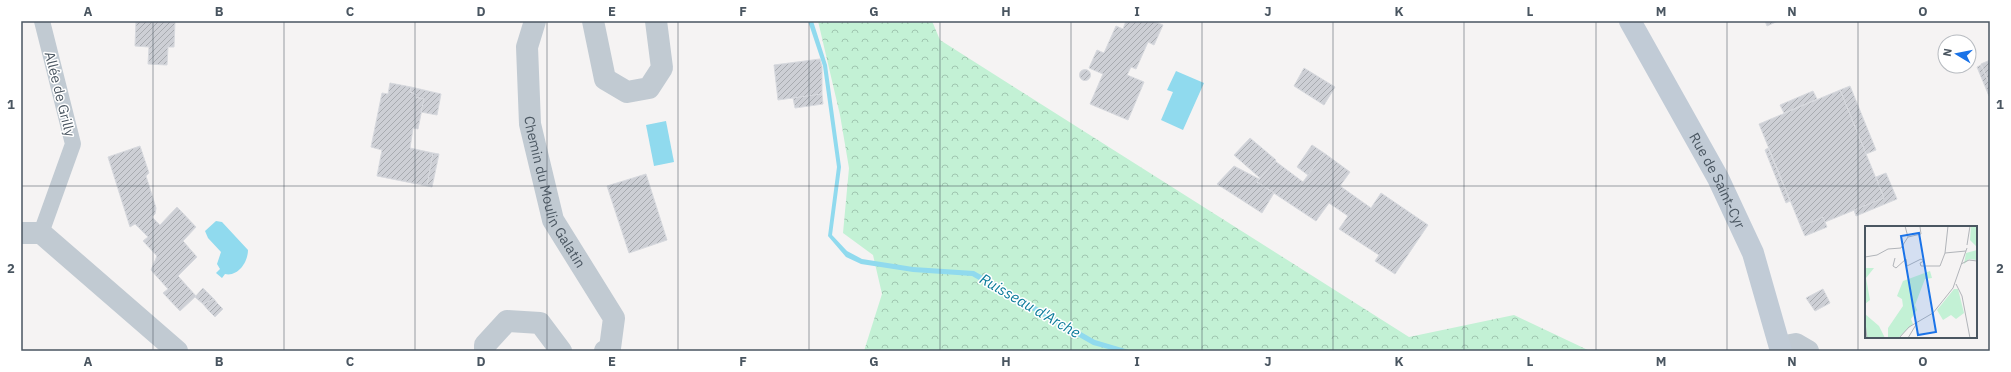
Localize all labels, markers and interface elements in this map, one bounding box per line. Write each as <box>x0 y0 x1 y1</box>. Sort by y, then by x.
text: A <box>84 3 93 20</box>
text: B <box>215 3 224 20</box>
text: C <box>346 3 355 20</box>
text: D <box>476 3 486 20</box>
text: E <box>608 3 616 20</box>
text: F <box>739 3 747 20</box>
text: G <box>869 3 879 20</box>
text: H <box>1001 3 1011 20</box>
text: I <box>1134 3 1140 20</box>
text: J <box>1264 3 1272 20</box>
text: K <box>1394 3 1404 20</box>
text: L <box>1527 3 1534 20</box>
text: M <box>1656 3 1666 20</box>
text: N <box>1787 3 1797 20</box>
text: O <box>1918 3 1928 20</box>
north arrow <box>1937 34 1977 74</box>
text: N <box>1940 47 1955 57</box>
street label: Allée de Grilly <box>41 50 79 138</box>
text: 1 <box>7 96 15 113</box>
text: 1 <box>1996 96 2004 113</box>
street label: Chemin du Moulin Galatin <box>521 116 590 271</box>
street label: Rue de Saint-Cyr <box>1685 129 1749 231</box>
inset map <box>1865 226 1977 338</box>
text: 2 <box>7 260 15 277</box>
text: 2 <box>1996 260 2004 277</box>
water label: Ruisseau d'Arche <box>977 269 1084 342</box>
text: A <box>84 353 93 370</box>
text: B <box>215 353 224 370</box>
text: C <box>346 353 355 370</box>
text: D <box>476 353 486 370</box>
text: E <box>608 353 616 370</box>
text: F <box>739 353 747 370</box>
text: G <box>869 353 879 370</box>
text: H <box>1001 353 1011 370</box>
text: I <box>1134 353 1140 370</box>
text: J <box>1264 353 1272 370</box>
text: K <box>1394 353 1404 370</box>
text: L <box>1527 353 1534 370</box>
text: M <box>1656 353 1666 370</box>
text: N <box>1787 353 1797 370</box>
text: O <box>1918 353 1928 370</box>

